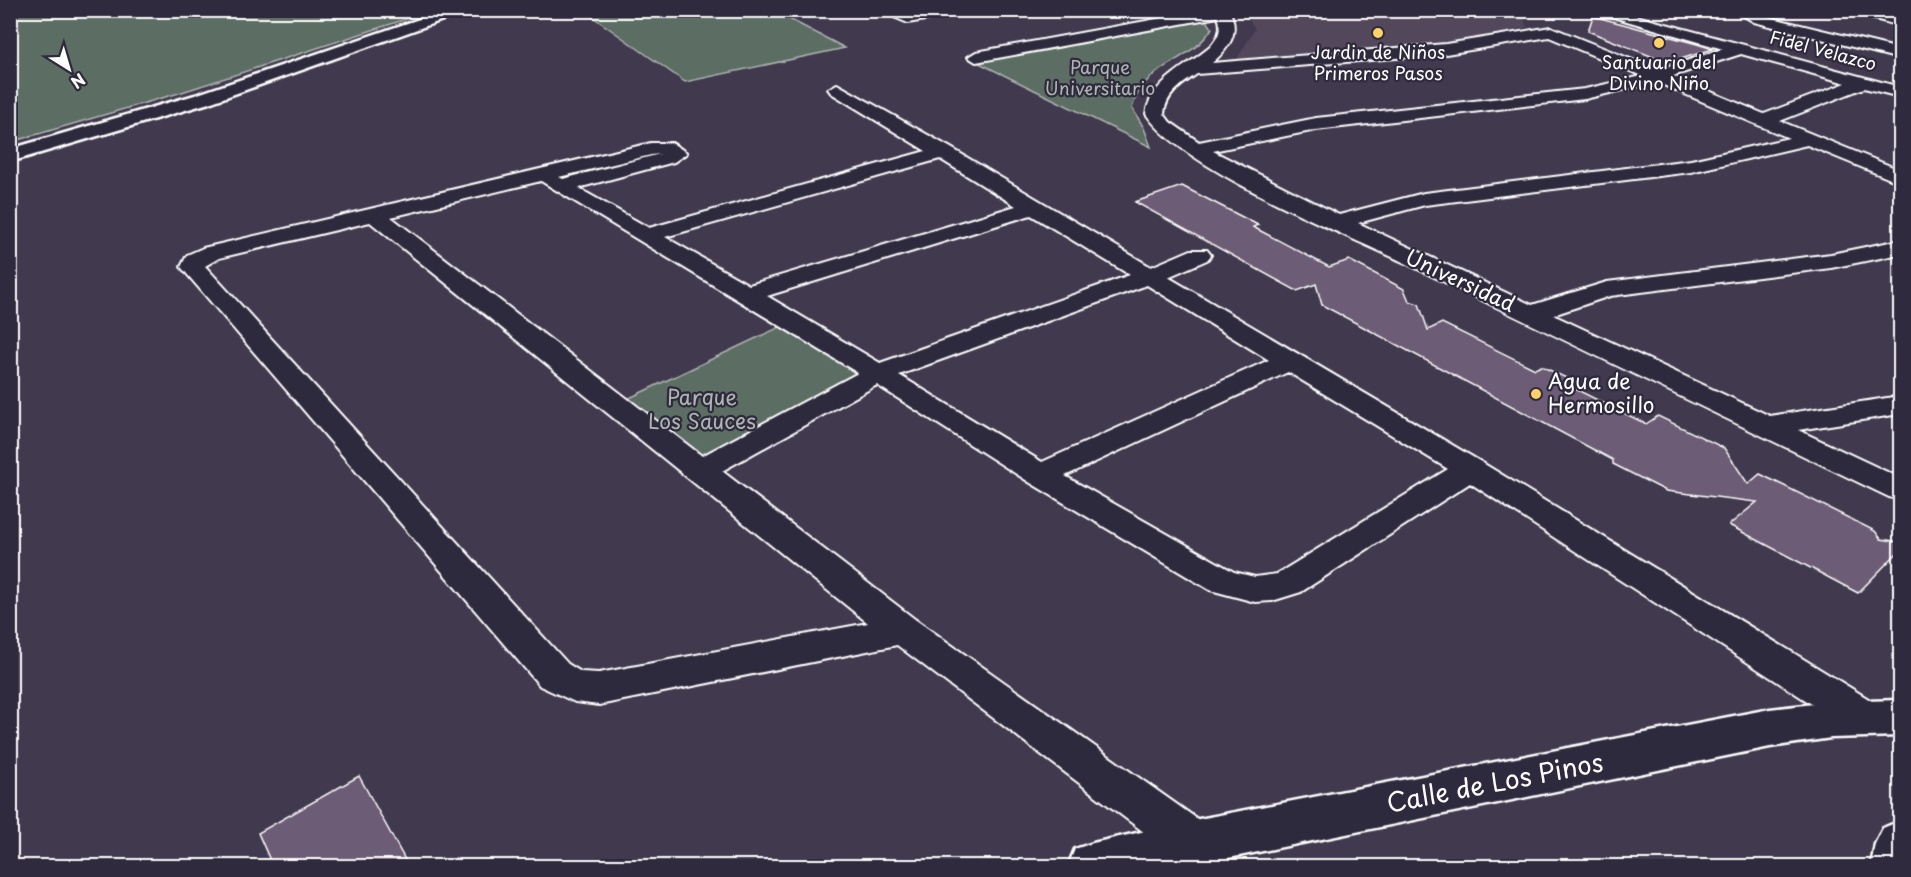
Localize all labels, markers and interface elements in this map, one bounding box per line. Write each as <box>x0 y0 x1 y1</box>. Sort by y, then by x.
street label: Fidel Velazco <box>1767 22 1880 77</box>
marker: Jardin de Niños Primeros Pasos <box>1371 26 1385 40</box>
marker: Santuario del Divino Niño <box>1652 36 1666 50</box>
place label: Jardin de Niños Primeros Pasos <box>1311 38 1445 86</box>
north arrow <box>39 39 99 99</box>
place label: Santuario del Divino Niño <box>1602 48 1716 96</box>
park label: Parque Universitario <box>1045 53 1155 101</box>
text: N <box>66 68 91 95</box>
street label: Universidad <box>1401 240 1521 319</box>
place label: Agua de Hermosillo <box>1548 364 1654 420</box>
park label: Parque Los Sauces <box>648 380 756 436</box>
marker: Agua de Hermosillo <box>1529 387 1543 401</box>
street label: Calle de Los Pinos <box>1383 741 1606 822</box>

